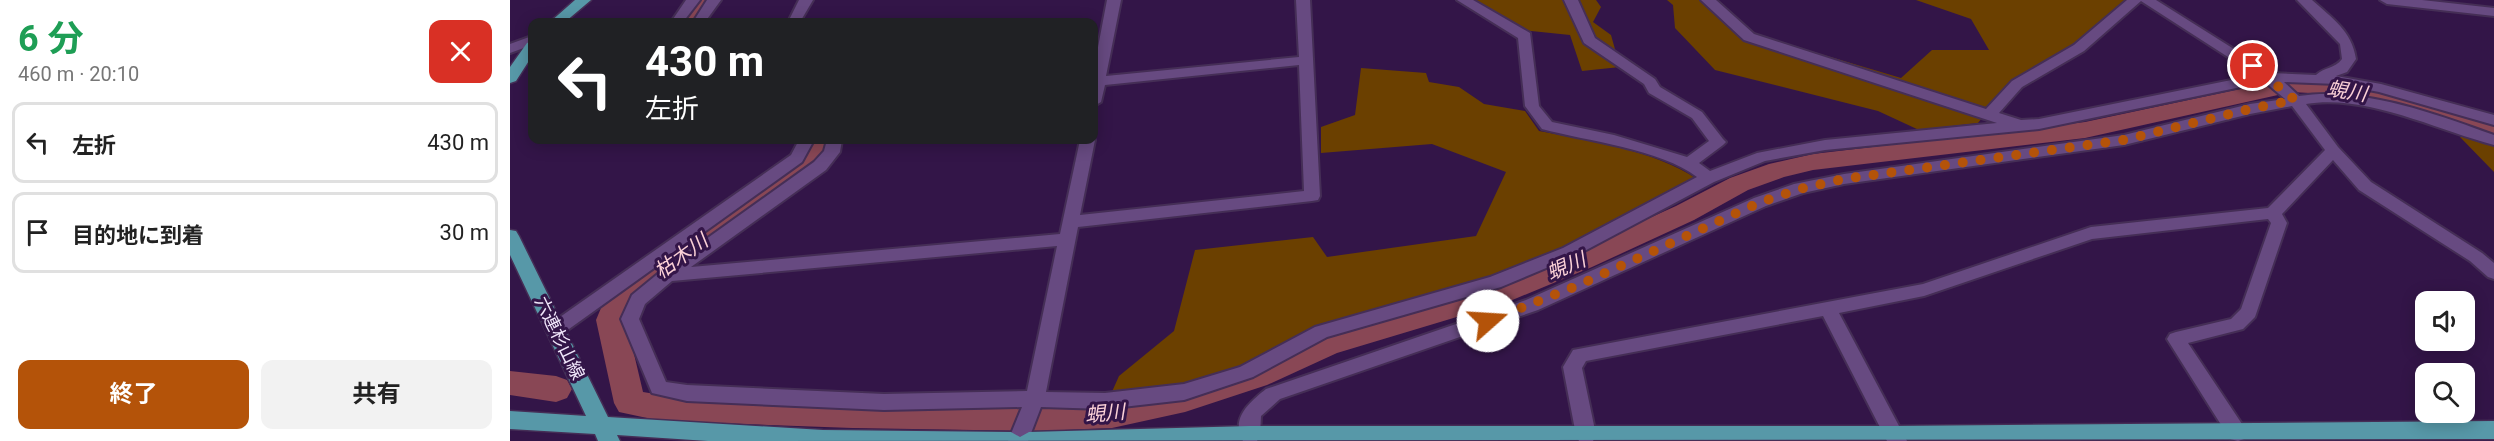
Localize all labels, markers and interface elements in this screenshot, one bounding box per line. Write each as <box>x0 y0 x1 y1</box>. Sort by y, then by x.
text: 6 分 <box>18 18 84 60</box>
button: close <box>429 20 492 83</box>
text: 430 m <box>645 37 764 86</box>
pin <box>2227 40 2278 91</box>
icon: left <box>546 42 624 120</box>
icon: arrive <box>2236 49 2269 82</box>
text: 460 m · 20:10 <box>18 62 139 86</box>
water label: 蜆川 <box>2325 76 2371 106</box>
text: 左折 <box>645 93 699 125</box>
icon: left <box>21 126 54 159</box>
text: 430 m <box>427 130 489 155</box>
text: 左折 <box>72 133 116 158</box>
icon: arrive <box>21 216 54 249</box>
text: 30 m <box>440 220 489 245</box>
text: 目的地に到着 <box>72 223 204 248</box>
water label: 枯木川 <box>650 227 714 283</box>
water label: 蜆川 <box>1543 246 1591 285</box>
position arrow <box>1456 289 1520 353</box>
map controls <box>2415 291 2475 423</box>
button: sound <box>2415 291 2475 351</box>
street label: 六連杉山線 <box>531 293 589 383</box>
button: 終了 <box>18 360 249 429</box>
button: 共有 <box>261 360 492 429</box>
button: search <box>2415 363 2475 423</box>
water label: 蜆川 <box>1084 399 1128 427</box>

